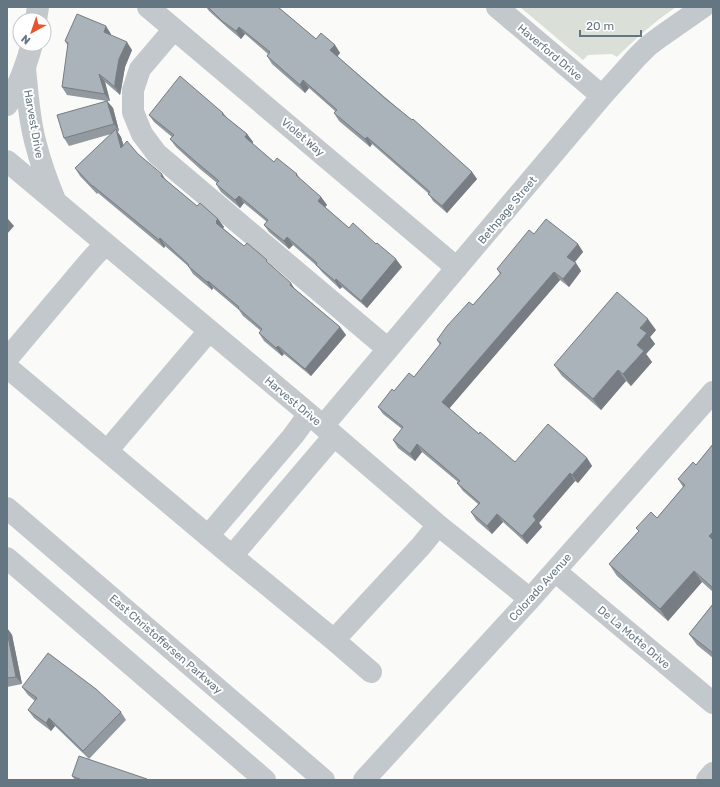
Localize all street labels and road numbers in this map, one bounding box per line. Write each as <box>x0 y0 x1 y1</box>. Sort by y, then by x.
street label: Haverford Drive <box>515 22 585 83</box>
street label: Harvest Drive <box>21 89 46 159</box>
street label: Violet Way <box>278 116 327 159</box>
street label: Bethpage Street <box>475 173 540 247</box>
street label: Harvest Drive <box>262 374 323 429</box>
street label: Colorado Avenue <box>507 551 574 624</box>
street label: East Christoffersen Parkway <box>107 592 225 697</box>
street label: De La Motte Drive <box>595 603 672 671</box>

